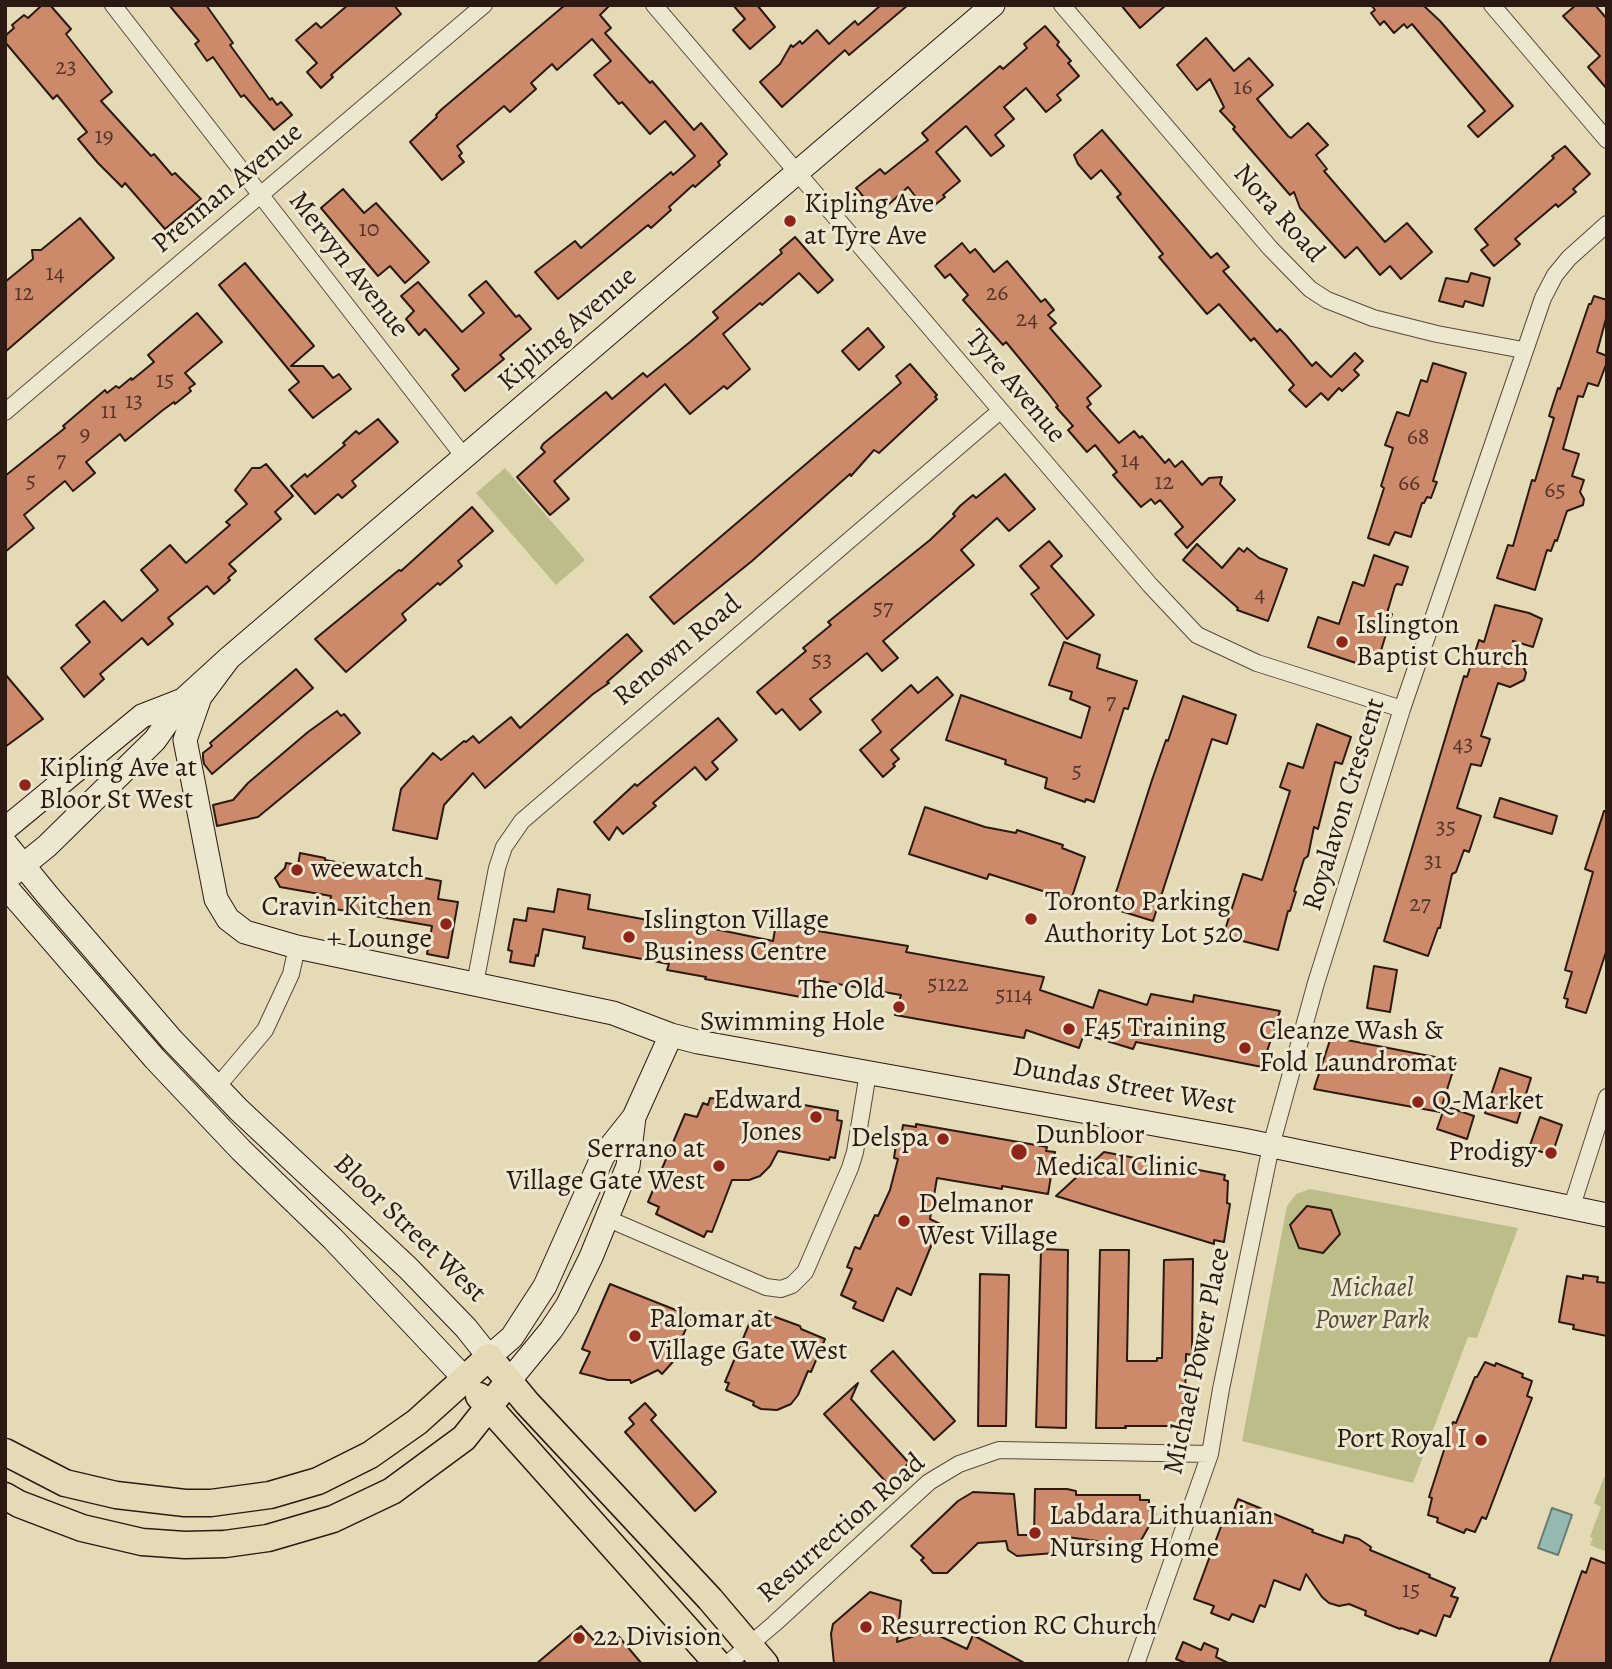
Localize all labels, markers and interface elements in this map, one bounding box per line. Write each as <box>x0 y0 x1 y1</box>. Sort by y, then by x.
house number: 23 <box>55 54 77 82</box>
house number: 16 <box>1233 74 1253 102</box>
street label: Prennan Avenue <box>146 116 310 262</box>
house number: 19 <box>94 123 114 151</box>
street label: Nora Road <box>1225 158 1331 270</box>
street label: Mervyn Avenue <box>281 185 415 345</box>
place label: Kipling Ave at Tyre Ave <box>804 188 934 254</box>
marker: Kipling Ave at Tyre Ave <box>782 213 798 229</box>
house number: 10 <box>359 216 379 244</box>
house number: 14 <box>45 260 65 288</box>
street label: Kipling Avenue <box>492 260 644 400</box>
house number: 12 <box>14 280 34 308</box>
house number: 26 <box>986 280 1008 308</box>
house number: 24 <box>1016 306 1038 334</box>
street label: Tyre Avenue <box>958 323 1072 451</box>
house number: 15 <box>156 367 174 395</box>
house number: 13 <box>125 388 143 416</box>
house number: 11 <box>101 398 117 426</box>
house number: 9 <box>80 421 90 449</box>
house number: 68 <box>1407 424 1429 452</box>
house number: 7 <box>56 447 66 475</box>
house number: 14 <box>1120 447 1140 475</box>
house number: 5 <box>26 468 36 496</box>
house number: 12 <box>1154 469 1174 497</box>
house number: 66 <box>1398 470 1420 498</box>
house number: 65 <box>1544 477 1566 505</box>
house number: 4 <box>1255 581 1265 609</box>
street label: Renown Road <box>607 588 749 714</box>
house number: 57 <box>873 595 893 623</box>
place label: Islington Baptist Church <box>1356 609 1529 675</box>
marker: Islington Baptist Church <box>1334 634 1350 650</box>
house number: 53 <box>812 647 832 675</box>
house number: 7 <box>1106 689 1116 717</box>
street label: Royalavon Crescent <box>1297 694 1393 916</box>
house number: 43 <box>1453 731 1473 759</box>
place label: Kipling Ave at Bloor St West <box>39 752 197 818</box>
house number: 5 <box>1072 758 1082 786</box>
marker: Kipling Ave at Bloor St West <box>17 777 33 793</box>
house number: 35 <box>1436 814 1456 842</box>
house number: 31 <box>1424 848 1442 876</box>
place label: weewatch <box>311 853 424 887</box>
marker: weewatch <box>289 862 305 878</box>
place label: Toronto Parking Authority Lot 520 <box>1045 886 1243 952</box>
place label: Cravin Kitchen + Lounge <box>261 891 432 957</box>
house number: 27 <box>1409 891 1431 919</box>
place label: Islington Village Business Centre <box>643 904 829 970</box>
marker: Toronto Parking Authority Lot 520 <box>1023 911 1039 927</box>
marker: Cravin Kitchen + Lounge <box>438 916 454 932</box>
marker: Islington Village Business Centre <box>621 929 637 945</box>
house number: 5122 <box>927 971 969 999</box>
place label: The Old Swimming Hole <box>700 974 885 1040</box>
house number: 5114 <box>995 982 1033 1010</box>
marker: The Old Swimming Hole <box>891 999 907 1015</box>
place label: F45 Training <box>1083 1012 1226 1046</box>
place label: Cleanze Wash & Fold Laundromat <box>1259 1015 1456 1081</box>
marker: F45 Training <box>1061 1021 1077 1037</box>
marker: Cleanze Wash & Fold Laundromat <box>1237 1040 1253 1056</box>
street label: Dundas Street West <box>1010 1051 1238 1123</box>
place label: Edward Jones <box>713 1084 802 1150</box>
place label: Q-Market <box>1432 1085 1544 1119</box>
marker: Q-Market <box>1410 1094 1426 1110</box>
marker: Edward Jones <box>808 1109 824 1125</box>
place label: Dunbloor Medical Clinic <box>1035 1119 1198 1185</box>
place label: Delspa <box>851 1122 929 1156</box>
marker: Delspa <box>935 1131 951 1147</box>
place label: Serrano at Village Gate West <box>507 1133 705 1199</box>
place label: Prodigy <box>1448 1136 1537 1170</box>
marker: Dunbloor Medical Clinic <box>1009 1142 1029 1162</box>
marker: Prodigy <box>1543 1145 1559 1161</box>
street label: Bloor Street West <box>326 1148 492 1310</box>
marker: Serrano at Village Gate West <box>711 1158 727 1174</box>
place label: Delmanor West Village <box>918 1188 1058 1254</box>
marker: Delmanor West Village <box>896 1213 912 1229</box>
street label: Michael Power Place <box>1158 1244 1238 1478</box>
park label: Michael Power Park <box>1314 1272 1430 1338</box>
place label: Palomar at Village Gate West <box>649 1303 847 1369</box>
marker: Palomar at Village Gate West <box>627 1328 643 1344</box>
place label: Port Royal I <box>1336 1423 1467 1457</box>
marker: Port Royal I <box>1473 1432 1489 1448</box>
street label: Resurrection Road <box>751 1447 933 1611</box>
place label: Labdara Lithuanian Nursing Home <box>1049 1500 1274 1566</box>
marker: Labdara Lithuanian Nursing Home <box>1027 1525 1043 1541</box>
house number: 15 <box>1402 1577 1420 1605</box>
place label: Resurrection RC Church <box>880 1610 1158 1644</box>
marker: Resurrection RC Church <box>858 1619 874 1635</box>
place label: 22 Division <box>593 1621 722 1655</box>
marker: 22 Division <box>571 1630 587 1646</box>

